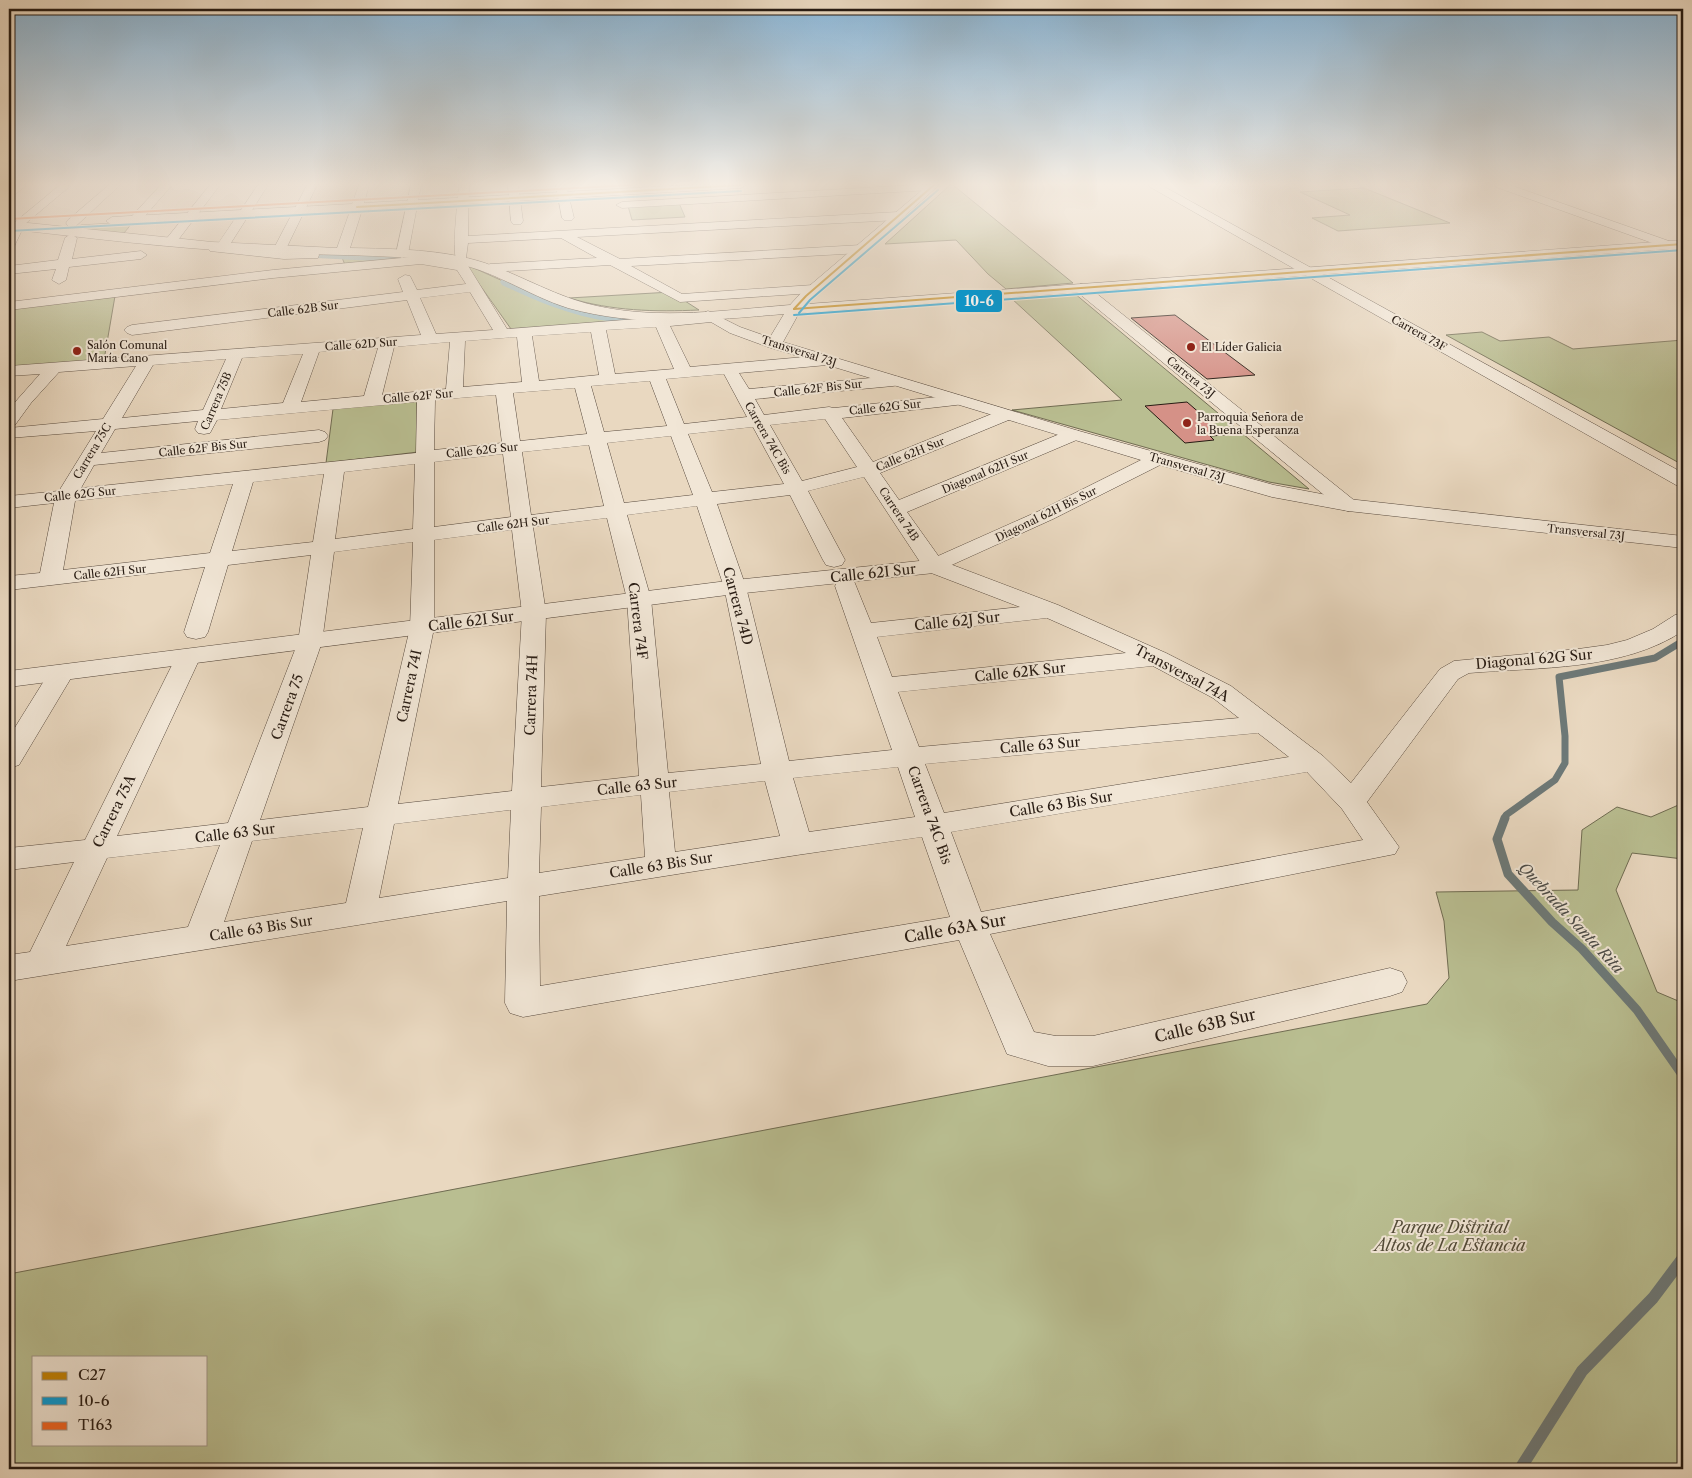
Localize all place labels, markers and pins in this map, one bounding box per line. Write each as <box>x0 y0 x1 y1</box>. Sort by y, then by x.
place label: Salón Comunal María Cano <box>87 338 168 365</box>
place label: El Líder Galicia <box>1201 340 1282 354</box>
marker: El Líder Galicia <box>1185 341 1197 353</box>
marker: Salón Comunal María Cano <box>71 345 83 357</box>
place label: Parroquia Señora de la Buena Esperanza <box>1197 410 1303 437</box>
marker: Parroquia Señora de la Buena Esperanza <box>1181 417 1193 429</box>

